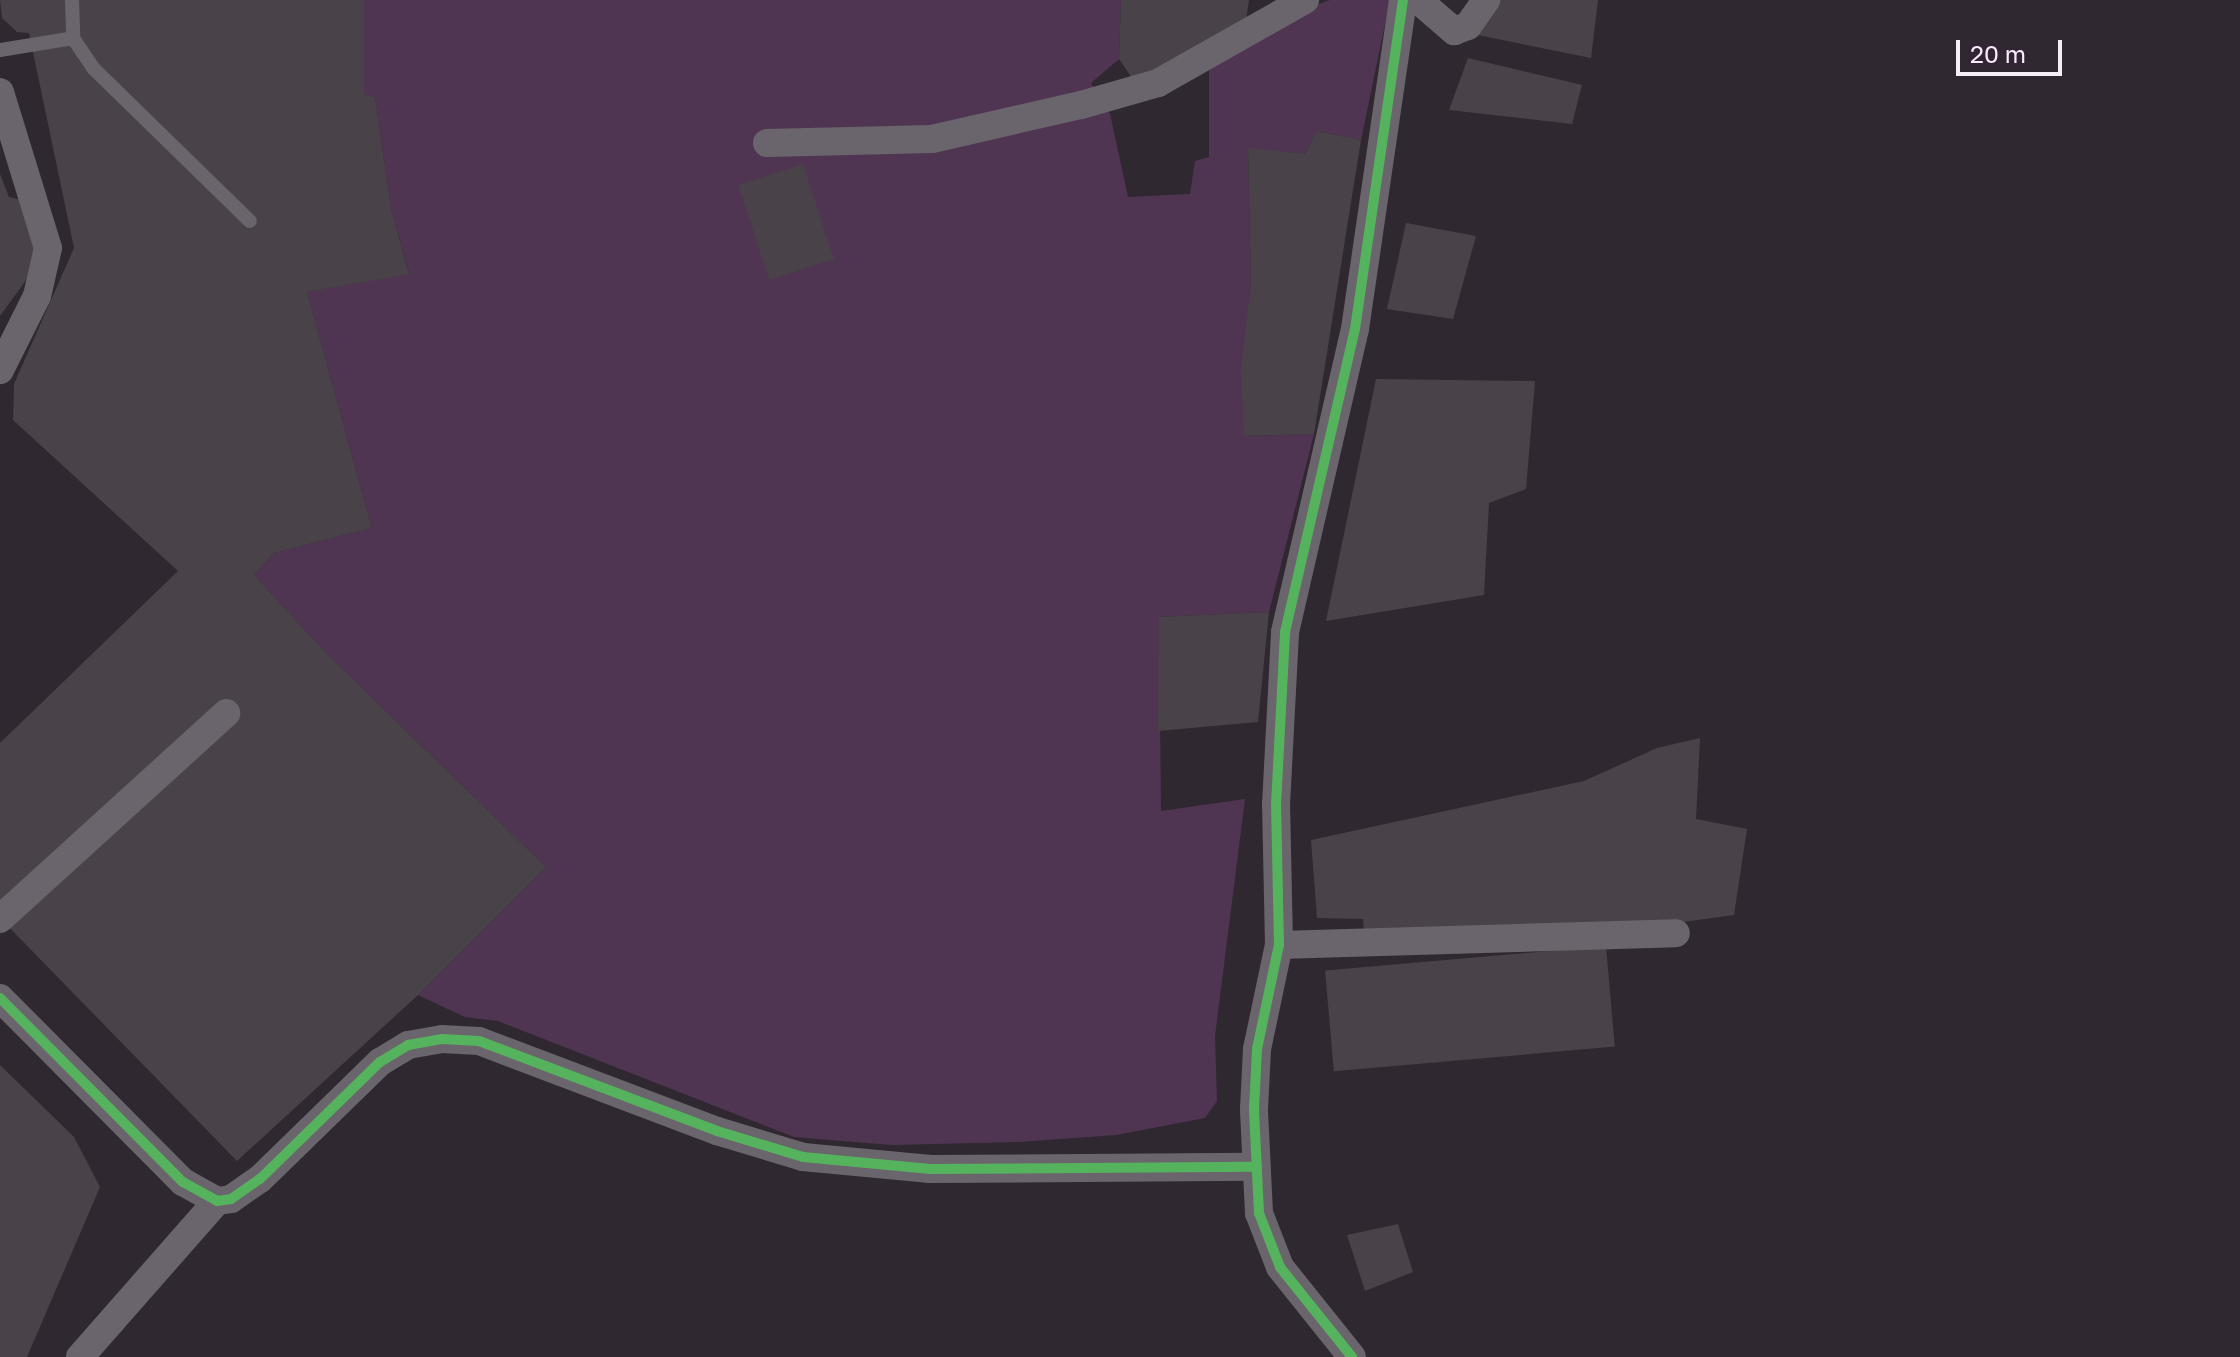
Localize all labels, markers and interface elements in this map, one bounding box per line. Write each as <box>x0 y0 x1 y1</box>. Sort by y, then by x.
scale bar <box>1960 24 2066 74</box>
text: 20 m <box>1970 39 2026 68</box>

